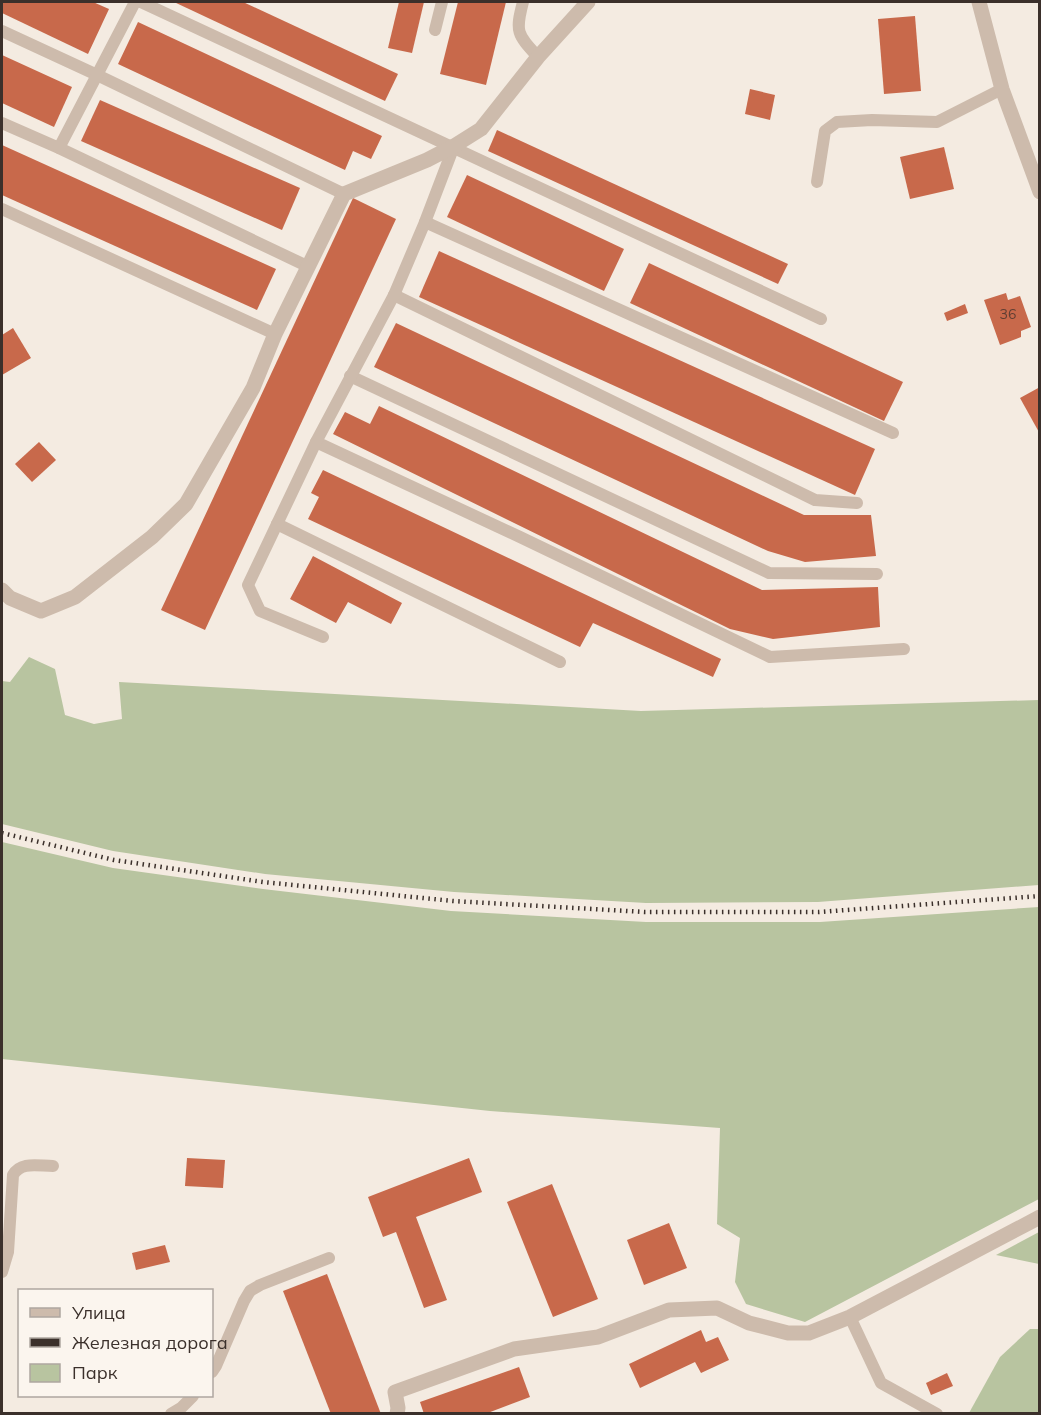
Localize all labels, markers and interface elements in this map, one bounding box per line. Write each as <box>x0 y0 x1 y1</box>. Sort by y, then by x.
house number: 36 <box>1000 305 1016 323</box>
legend <box>18 1289 213 1397</box>
text: Улица <box>71 1301 126 1324</box>
text: Железная дорога <box>72 1331 228 1354</box>
text: Парк <box>72 1361 118 1384</box>

